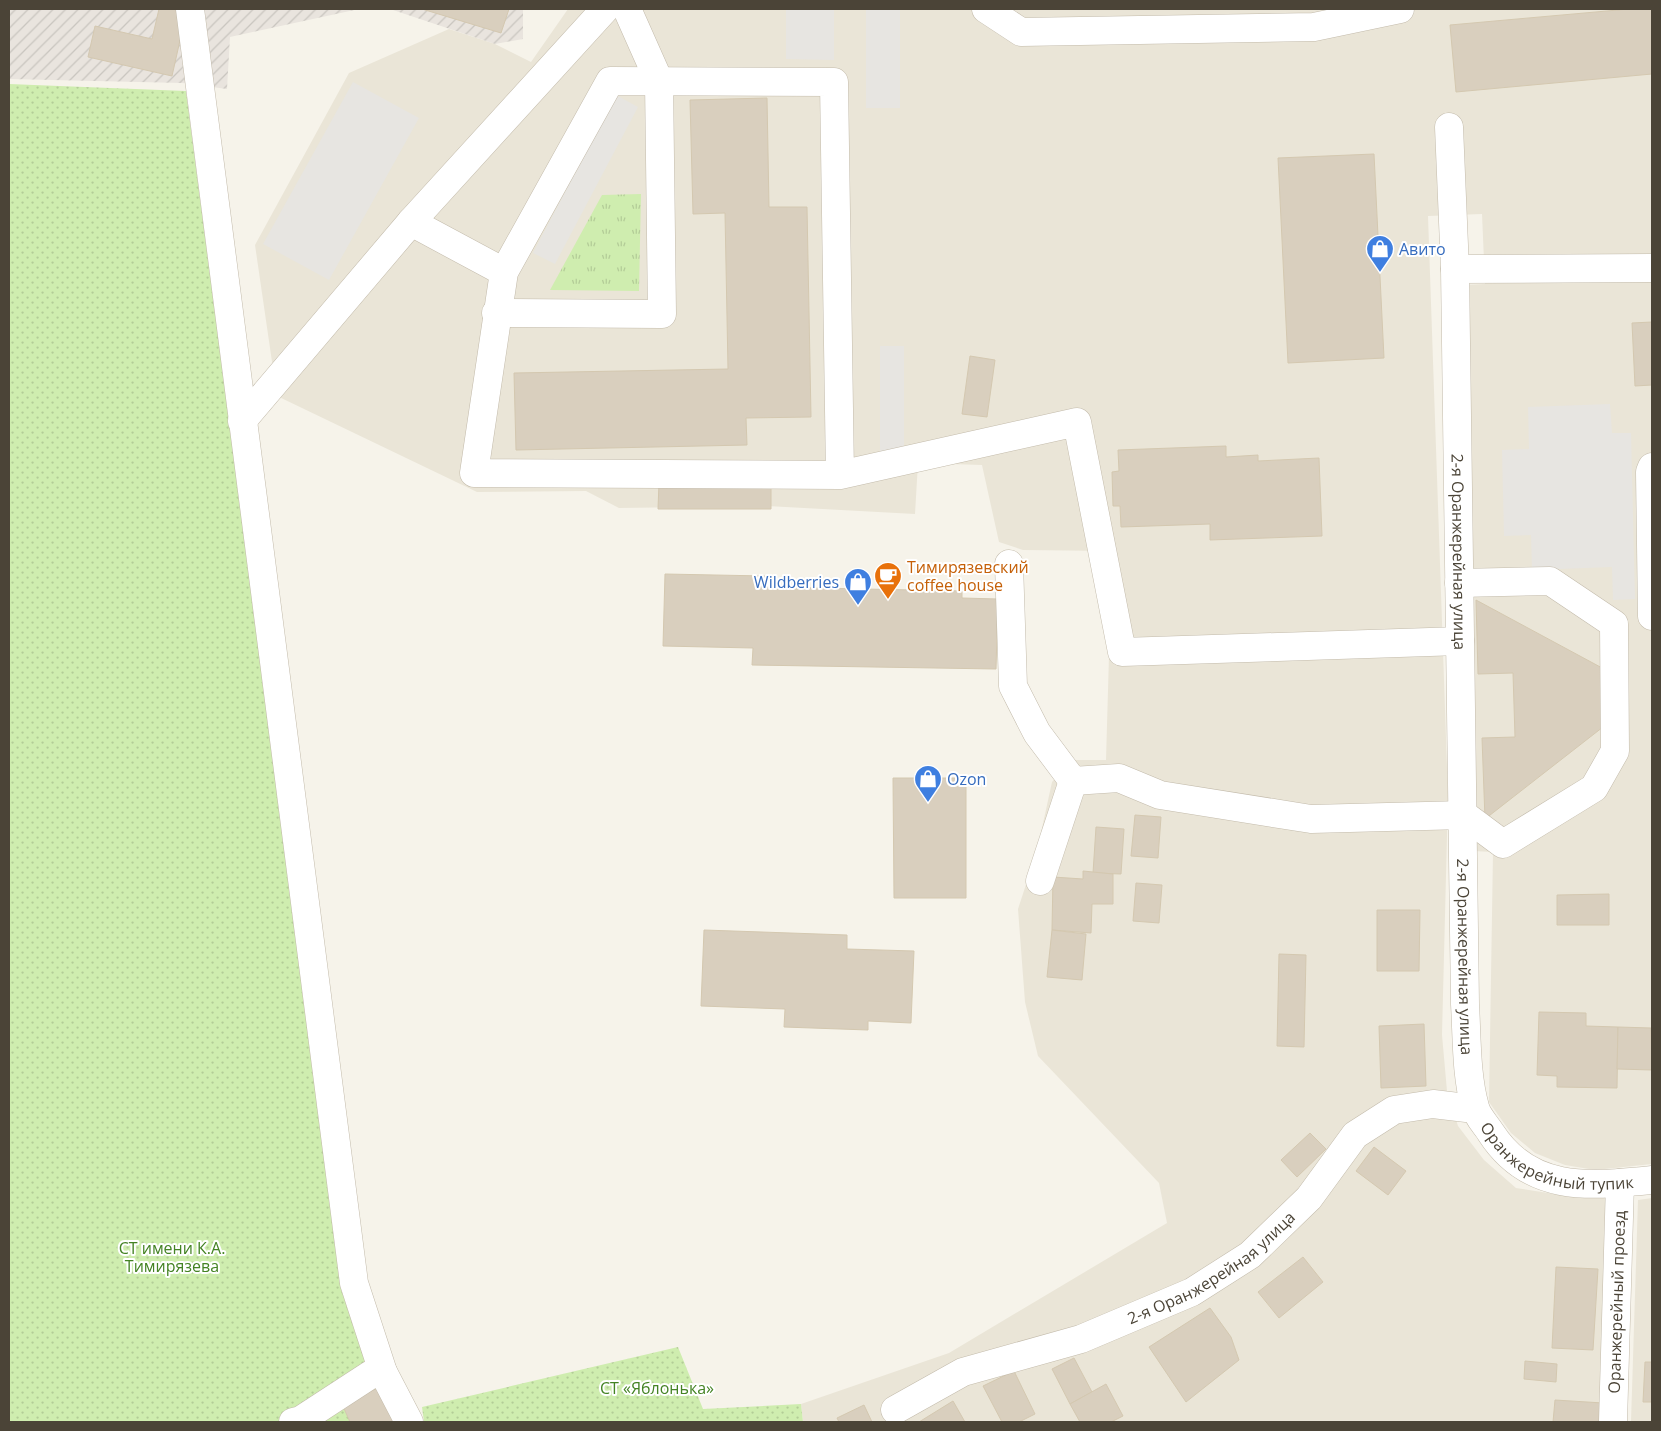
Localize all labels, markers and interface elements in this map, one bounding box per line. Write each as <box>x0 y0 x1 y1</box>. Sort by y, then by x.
shop icon: Авито <box>1365 234 1395 273</box>
place label: Авито <box>1399 238 1446 260</box>
street label: 2-я Оранжерейная улица <box>1447 453 1471 650</box>
place label: Тимирязевский coffee house <box>907 556 1029 596</box>
cafe icon: Тимирязевский coffee house <box>873 561 903 600</box>
shop icon: Wildberries <box>843 567 873 606</box>
place label: Wildberries <box>754 571 839 593</box>
shop icon: Ozon <box>913 764 943 803</box>
place label: Ozon <box>947 768 986 790</box>
street label: 2-я Оранжерейная улица <box>1452 858 1478 1056</box>
street label: Оранжерейный тупик <box>1476 1117 1635 1195</box>
street label: 2-я Оранжерейная улица <box>1124 1206 1300 1329</box>
street label: Оранжерейный проезд <box>1603 1210 1630 1394</box>
park label: СТ имени К.А. Тимирязева <box>119 1237 225 1277</box>
park label: СТ «Яблонька» <box>600 1377 714 1399</box>

